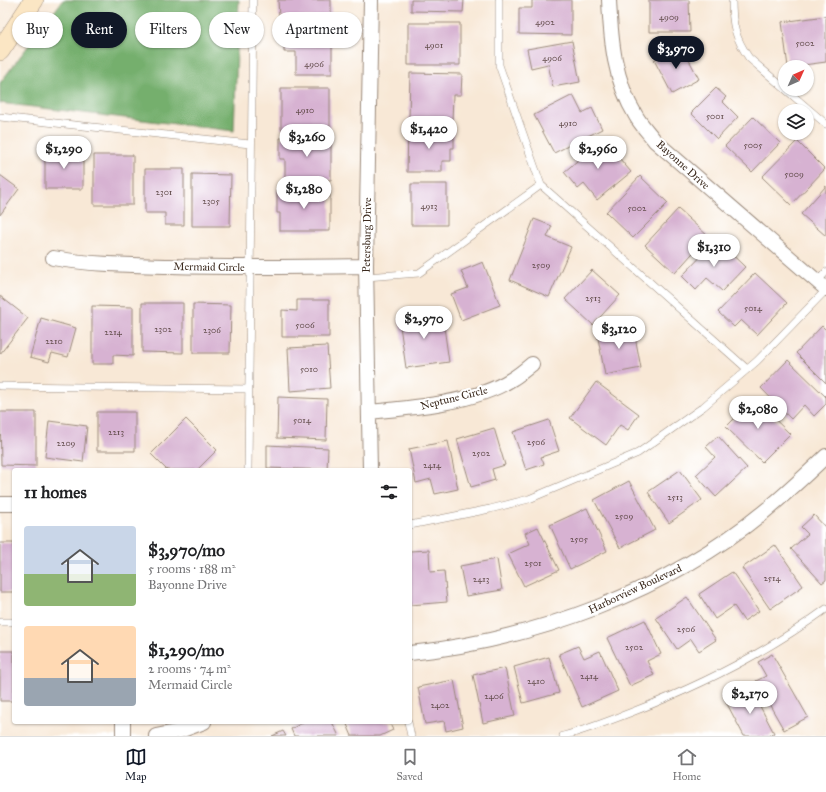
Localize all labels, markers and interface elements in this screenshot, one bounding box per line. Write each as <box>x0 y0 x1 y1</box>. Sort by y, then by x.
house number: 4909 <box>659 11 679 22</box>
chip: Buy <box>12 12 63 48</box>
chip: Rent <box>71 12 127 48</box>
chip: Filters <box>135 12 201 48</box>
chip: New <box>209 12 264 48</box>
chip: Apartment <box>272 12 362 48</box>
house number: 4902 <box>535 16 555 27</box>
pin: $3,970 <box>643 36 709 70</box>
house number: 5002 <box>795 37 815 48</box>
house number: 4901 <box>425 39 444 50</box>
text: $3,970 <box>657 41 695 57</box>
house number: 4906 <box>542 52 562 63</box>
house number: 4906 <box>304 58 324 69</box>
north arrow <box>778 60 814 96</box>
map controls <box>778 60 814 140</box>
house number: 4910 <box>296 104 314 115</box>
button: layers <box>778 104 814 140</box>
house number: 5001 <box>706 110 725 121</box>
pin: $1,420 <box>396 116 462 150</box>
house number: 4910 <box>559 117 577 128</box>
text: $1,420 <box>410 121 448 137</box>
pin: $3,260 <box>274 124 340 158</box>
text: $3,260 <box>288 129 326 145</box>
pin: $1,290 <box>31 136 97 170</box>
pin: $2,960 <box>565 136 631 170</box>
street label: Bayonne Drive <box>654 138 712 192</box>
house number: 5005 <box>744 139 763 150</box>
text: $1,290 <box>45 141 83 157</box>
text: $2,960 <box>579 141 617 157</box>
house number: 5009 <box>784 168 804 179</box>
pin: $1,280 <box>271 176 337 210</box>
text: $1,280 <box>285 181 323 197</box>
house number: 2301 <box>156 186 173 197</box>
house number: 2305 <box>202 195 221 206</box>
street label: Petersburg Drive <box>360 197 374 273</box>
house number: 4913 <box>421 200 438 211</box>
house number: 5002 <box>627 202 647 213</box>
pin: $1,310 <box>681 234 747 268</box>
text: $1,310 <box>697 239 731 255</box>
house number: 2509 <box>532 259 550 270</box>
street label: Mermaid Circle <box>173 260 245 274</box>
house number: 2513 <box>585 292 601 303</box>
house number: 5014 <box>744 302 763 313</box>
pin: $2,970 <box>391 306 457 340</box>
text: $2,970 <box>404 311 444 327</box>
pin: $3,120 <box>586 316 652 350</box>
house number: 5006 <box>295 319 315 330</box>
text: $3,120 <box>601 321 637 337</box>
house number: 2302 <box>154 323 172 334</box>
house number: 2306 <box>203 324 221 335</box>
house number: 2214 <box>104 326 123 337</box>
house number: 2210 <box>45 335 63 346</box>
house number: 5010 <box>300 363 318 374</box>
street label: Neptune Circle <box>419 383 489 413</box>
pin: $2,080 <box>725 396 791 430</box>
text: $2,080 <box>738 401 778 417</box>
house number: 5014 <box>293 414 312 425</box>
house number: 2213 <box>108 426 124 437</box>
house number: 2506 <box>527 436 546 447</box>
house number: 2209 <box>57 437 76 448</box>
house number: 2502 <box>472 447 491 458</box>
house number: 2414 <box>423 459 442 470</box>
icon: filters <box>378 481 400 503</box>
text: 11 homes <box>24 482 87 503</box>
house number: 2513 <box>667 491 683 502</box>
house number: 2509 <box>615 510 633 521</box>
house number: 2505 <box>570 533 589 544</box>
text: $3,970/mo <box>148 540 225 561</box>
icon: home <box>56 542 104 590</box>
house number: 2501 <box>524 557 542 568</box>
text: 5 rooms · 188 m² <box>148 561 235 577</box>
street label: Harborview Boulevard <box>586 561 684 616</box>
house number: 2514 <box>763 572 782 583</box>
house number: 2413 <box>473 573 490 584</box>
text: Bayonne Drive <box>148 577 227 593</box>
house number: 2506 <box>677 623 696 634</box>
text: $1,290/mo <box>148 640 224 661</box>
house number: 2502 <box>625 641 644 652</box>
icon: home <box>56 642 104 690</box>
text: 2 rooms · 74 m² <box>148 661 231 677</box>
house number: 2414 <box>580 670 599 681</box>
house number: 2410 <box>527 675 545 686</box>
text: Mermaid Circle <box>148 677 232 693</box>
pin: $2,170 <box>717 681 783 715</box>
text: $2,170 <box>731 686 769 702</box>
house number: 2406 <box>484 690 504 701</box>
house number: 2402 <box>430 699 450 710</box>
tab: Map <box>125 746 147 783</box>
tab: Saved <box>397 746 423 783</box>
tab: Home <box>672 746 701 783</box>

